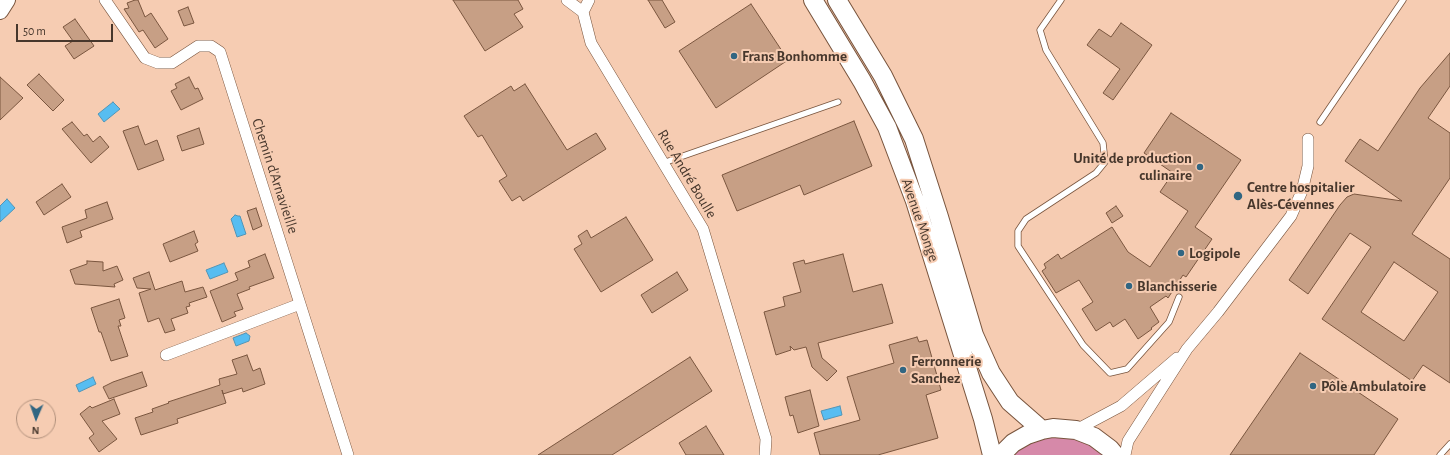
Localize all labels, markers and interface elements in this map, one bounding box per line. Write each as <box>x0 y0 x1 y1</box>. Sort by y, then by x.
scale bar <box>18 16 115 42</box>
text: 50 m <box>23 25 46 37</box>
place label: Frans Bonhomme <box>742 47 847 65</box>
marker: Frans Bonhomme <box>729 51 739 61</box>
street label: Chemin d'Arnavieille <box>248 116 302 236</box>
street label: Rue André Boulle <box>653 126 721 222</box>
place label: Unité de production culinaire <box>1073 149 1192 184</box>
marker: Unité de production culinaire <box>1195 162 1205 172</box>
street label: Avenue Monge <box>897 176 943 264</box>
place label: Centre hospitalier Alès-Cévennes <box>1247 178 1354 213</box>
marker: Centre hospitalier Alès-Cévennes <box>1232 190 1244 202</box>
place label: Logipole <box>1189 244 1240 262</box>
marker: Logipole <box>1176 248 1186 258</box>
place label: Blanchisserie <box>1137 277 1217 295</box>
marker: Blanchisserie <box>1124 281 1134 291</box>
place label: Ferronnerie Sanchez <box>911 352 981 387</box>
marker: Ferronnerie Sanchez <box>898 365 908 375</box>
place label: Pôle Ambulatoire <box>1321 377 1426 395</box>
marker: Pôle Ambulatoire <box>1308 381 1318 391</box>
north arrow <box>16 399 56 439</box>
text: N <box>32 425 40 436</box>

